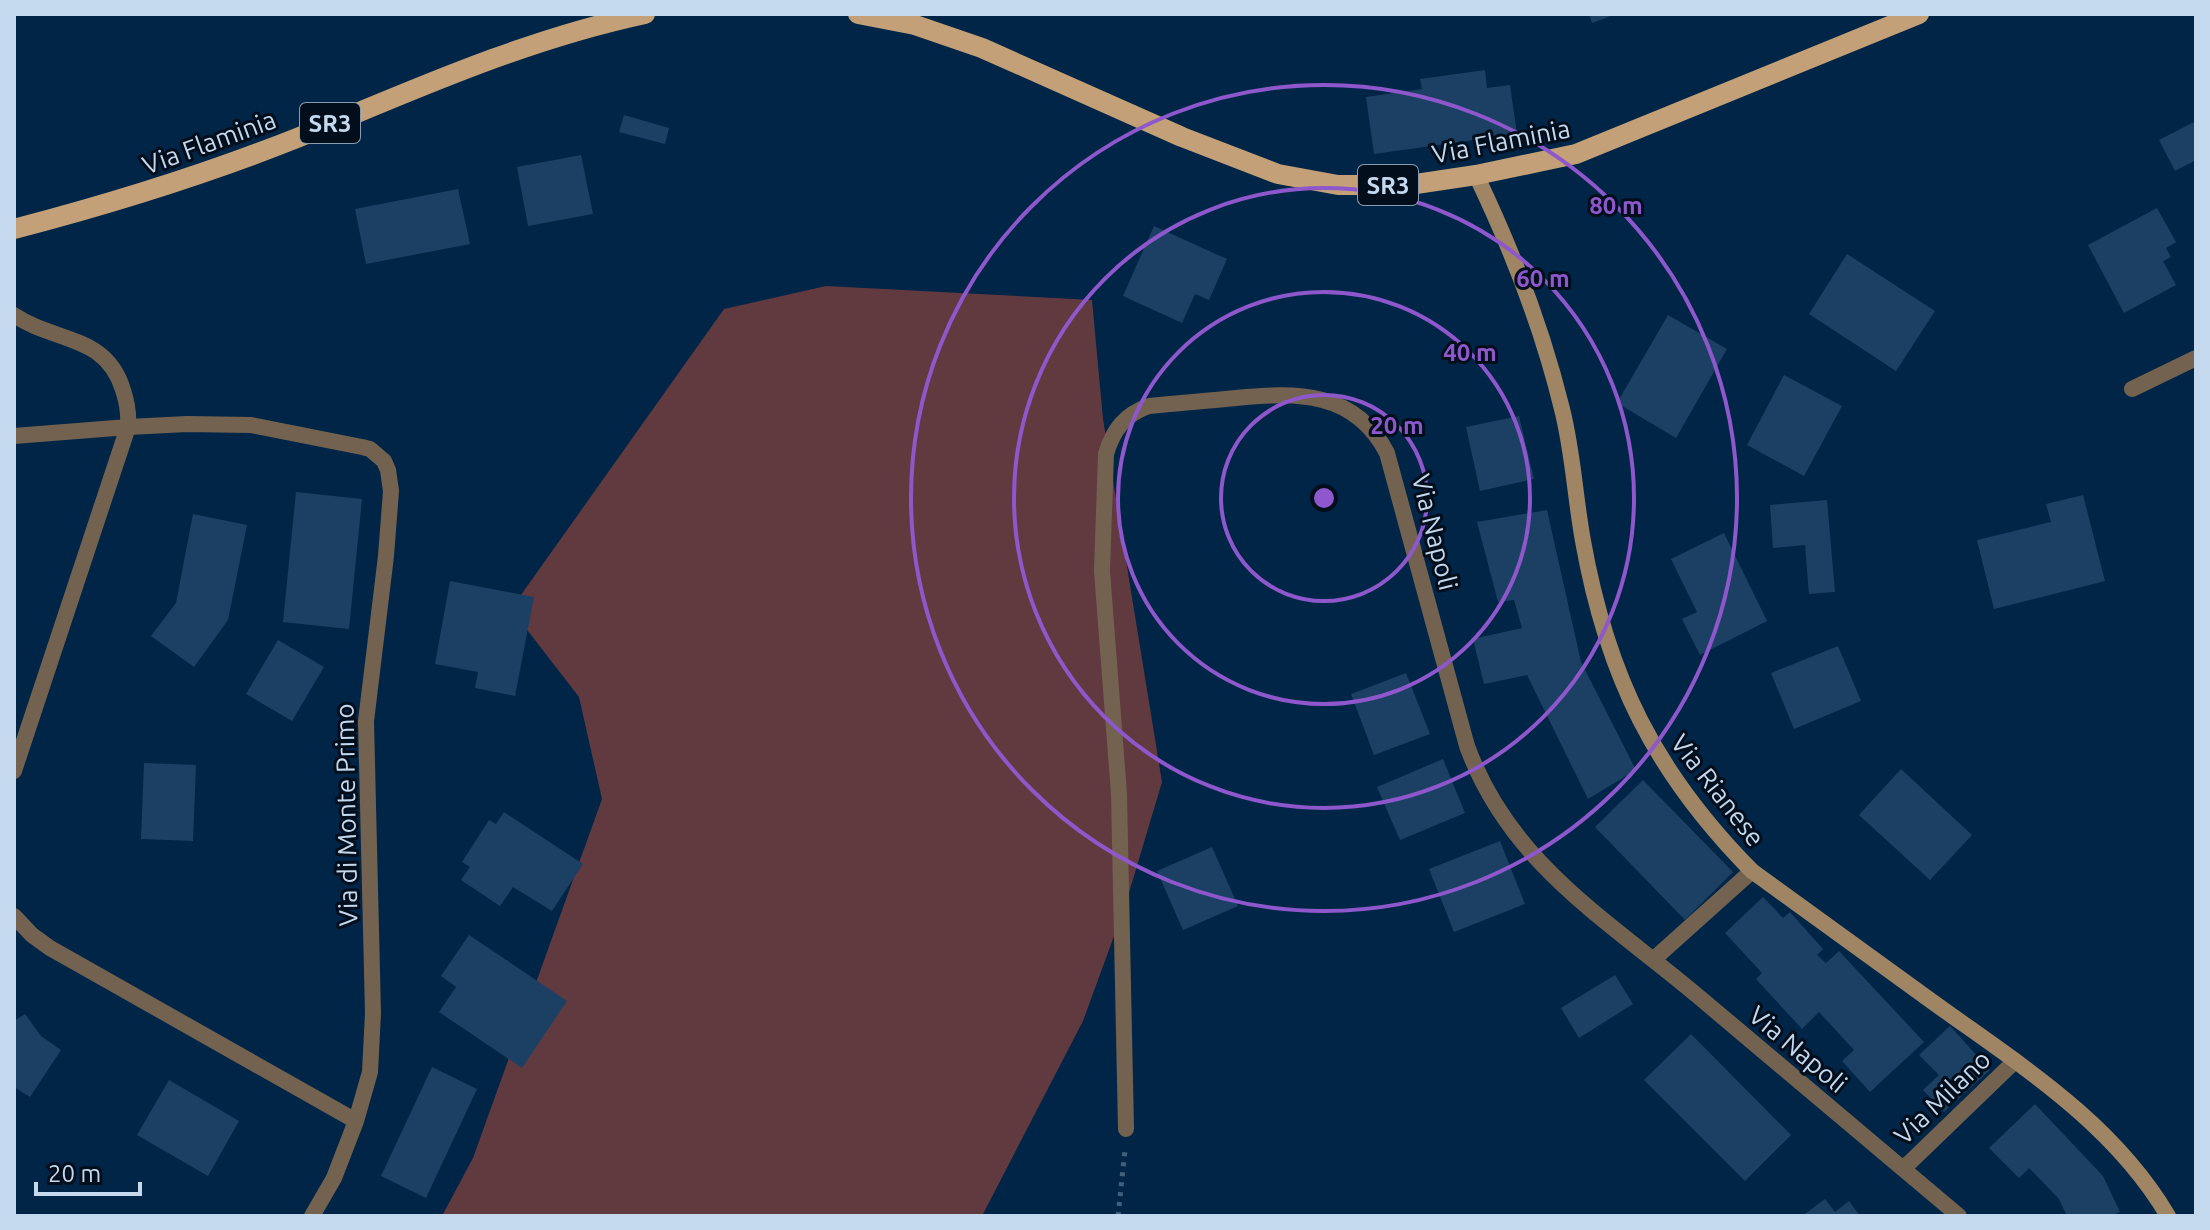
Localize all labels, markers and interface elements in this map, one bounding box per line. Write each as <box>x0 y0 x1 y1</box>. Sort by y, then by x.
road number: SR3 <box>300 103 360 143</box>
street label: Via Flaminia <box>138 104 280 180</box>
street label: Via Flaminia <box>1429 113 1573 169</box>
road number: SR3 <box>1358 165 1418 205</box>
text: 80 m <box>1589 192 1643 219</box>
text: 60 m <box>1516 265 1570 292</box>
text: 40 m <box>1443 339 1497 366</box>
text: 20 m <box>1370 412 1424 439</box>
street label: Via Napoli <box>1407 471 1463 593</box>
centre of rings <box>1310 484 1338 512</box>
street label: Via di Monte Primo <box>330 703 362 927</box>
street label: Via Rianese <box>1665 728 1771 852</box>
street label: Via Napoli <box>1743 1000 1853 1098</box>
street label: Via Milano <box>1888 1044 1996 1150</box>
scale bar <box>36 1146 140 1196</box>
text: 20 m <box>48 1160 101 1187</box>

